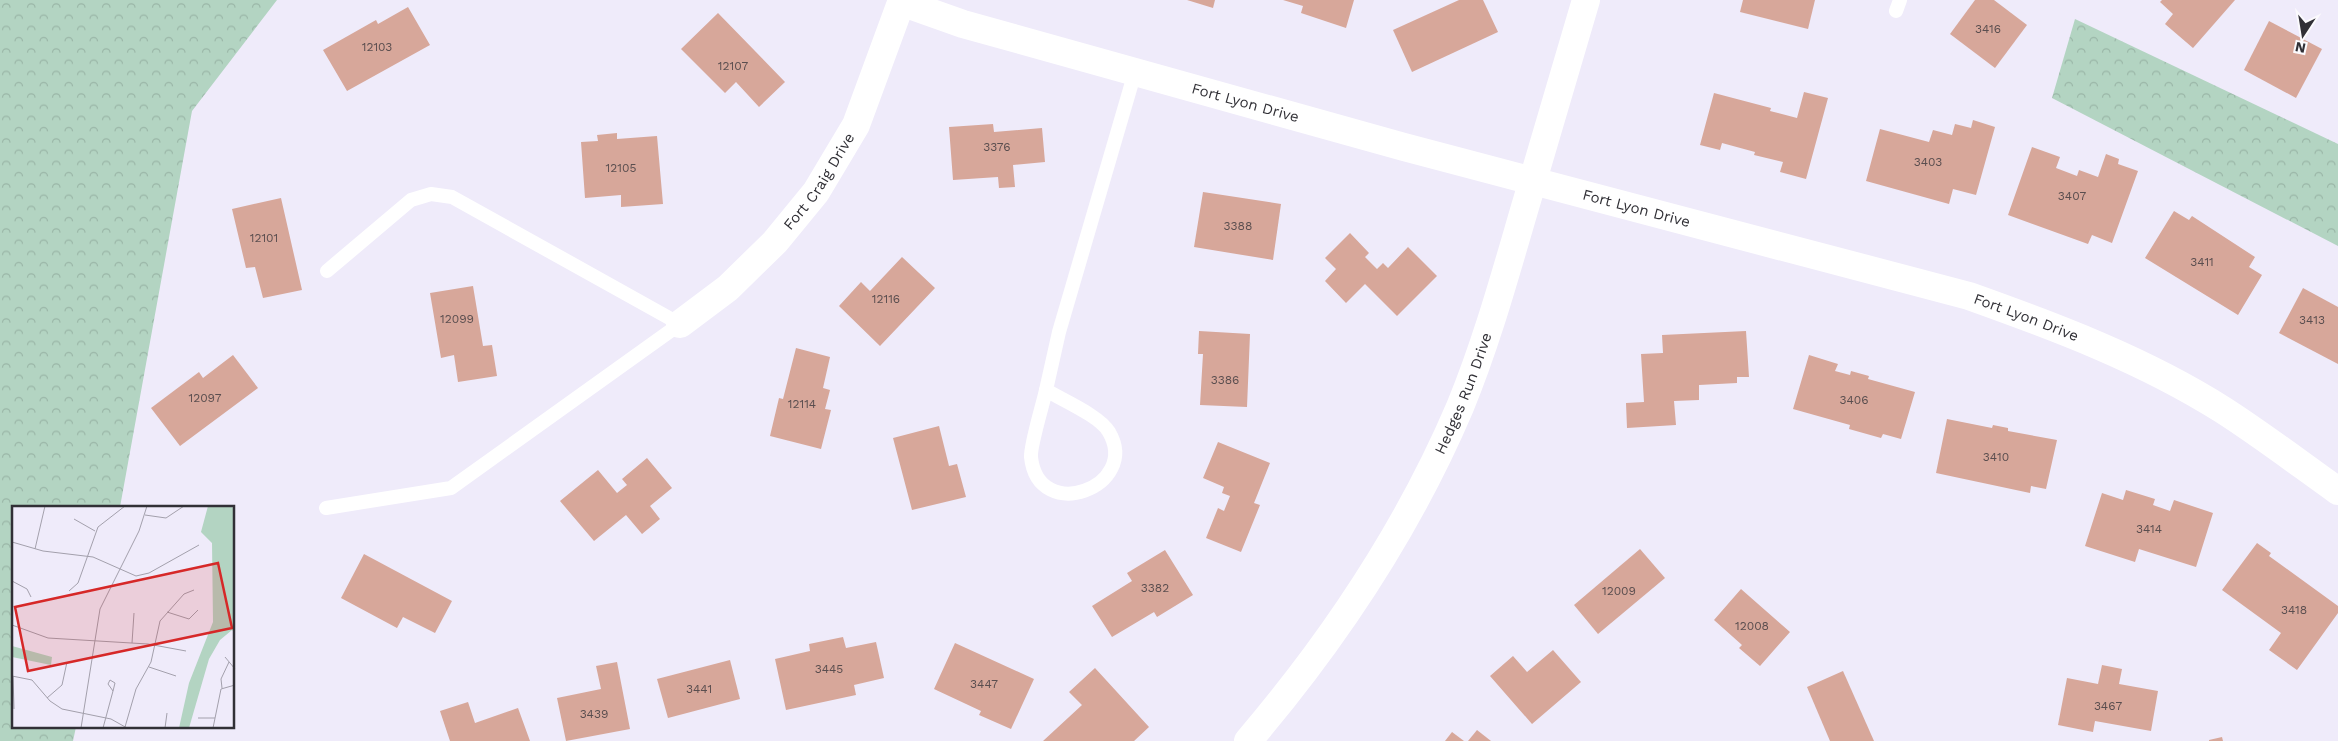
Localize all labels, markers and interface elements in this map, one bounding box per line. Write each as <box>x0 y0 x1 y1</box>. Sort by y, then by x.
north arrow <box>2278 10 2328 60</box>
house number: 3416 <box>1975 22 2001 36</box>
text: N <box>2294 39 2307 57</box>
house number: 12103 <box>362 40 392 54</box>
house number: 12107 <box>718 59 748 73</box>
street label: Fort Lyon Drive <box>1190 79 1301 126</box>
street label: Fort Craig Drive <box>780 130 858 233</box>
house number: 3376 <box>983 140 1011 154</box>
house number: 3403 <box>1914 155 1942 169</box>
house number: 12105 <box>606 161 636 175</box>
street label: Fort Lyon Drive <box>1581 185 1692 231</box>
house number: 3407 <box>2058 189 2086 203</box>
house number: 3388 <box>1224 219 1252 233</box>
house number: 12101 <box>250 231 278 245</box>
house number: 3411 <box>2190 255 2214 269</box>
street label: Fort Lyon Drive <box>1971 289 2081 345</box>
house number: 12116 <box>872 292 900 306</box>
house number: 12099 <box>440 312 474 326</box>
house number: 3413 <box>2299 313 2325 327</box>
street label: Hedges Run Drive <box>1431 330 1496 457</box>
house number: 3386 <box>1211 373 1239 387</box>
house number: 12097 <box>188 391 222 405</box>
house number: 3406 <box>1839 393 1869 407</box>
house number: 12114 <box>788 397 816 411</box>
house number: 3410 <box>1983 450 2009 464</box>
inset map <box>12 506 235 728</box>
house number: 3414 <box>2136 522 2162 536</box>
house number: 3382 <box>1141 581 1169 595</box>
house number: 12009 <box>1602 584 1636 598</box>
house number: 3418 <box>2281 603 2307 617</box>
house number: 12008 <box>1735 619 1769 633</box>
house number: 3445 <box>815 662 843 676</box>
house number: 3447 <box>970 677 998 691</box>
house number: 3441 <box>686 682 712 696</box>
house number: 3467 <box>2094 699 2122 713</box>
house number: 3439 <box>580 707 608 721</box>

